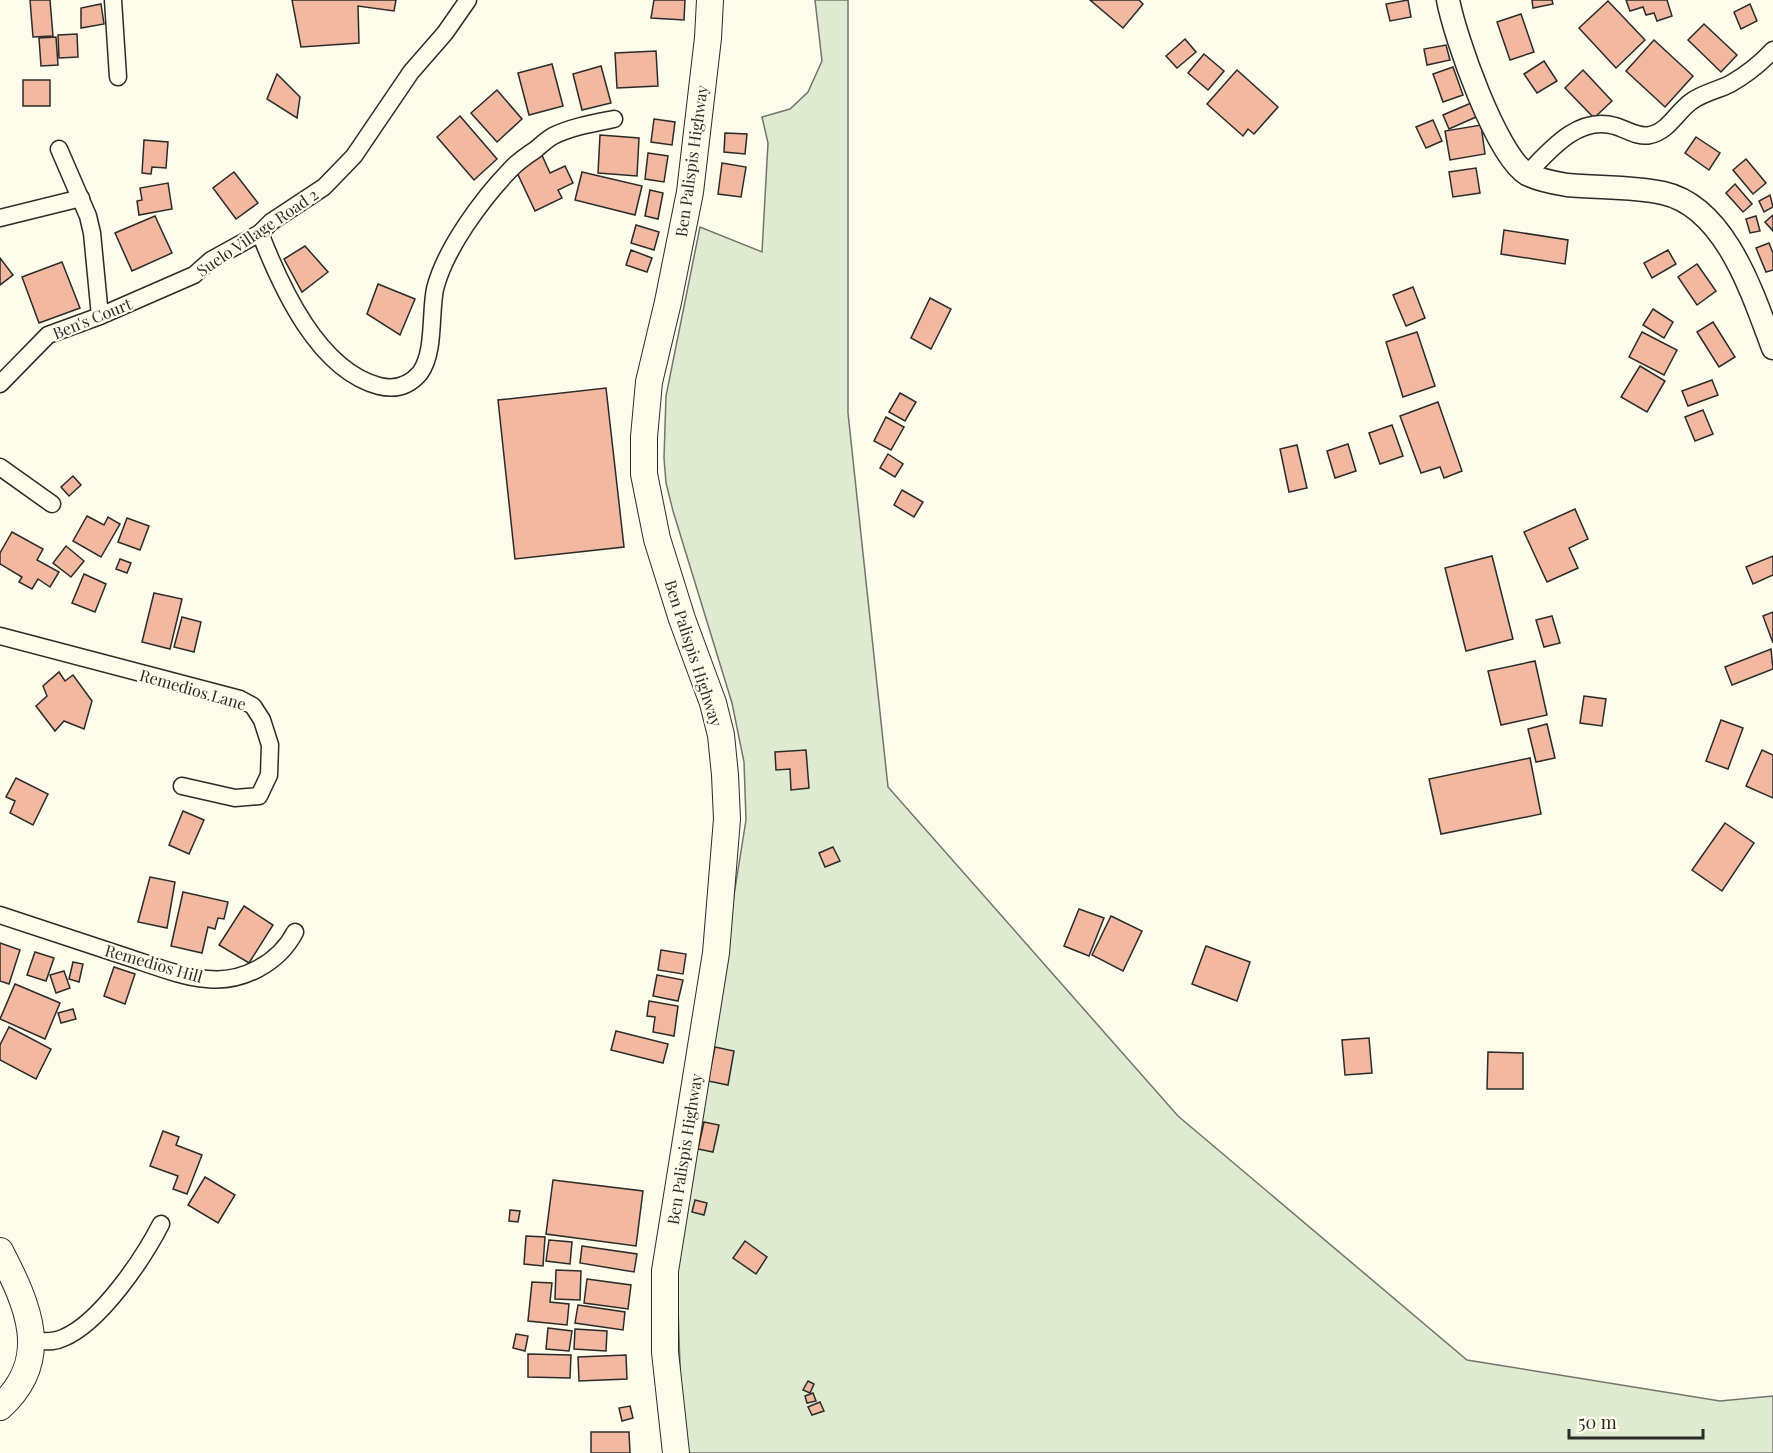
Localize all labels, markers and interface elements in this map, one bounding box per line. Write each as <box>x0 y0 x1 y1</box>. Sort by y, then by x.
street label: Ben Palispis Highway <box>670 84 712 238</box>
street label: Suelo Village Road 2 <box>192 183 322 281</box>
street label: Ben's Court <box>49 293 135 343</box>
street label: Ben Palispis Highway <box>660 577 728 729</box>
street label: Remedios Lane <box>137 664 249 714</box>
street label: Remedios Hill <box>103 939 206 987</box>
street label: Ben Palispis Highway <box>662 1072 706 1226</box>
scale bar <box>1569 1402 1702 1440</box>
text: 50 m <box>1578 1410 1617 1434</box>

